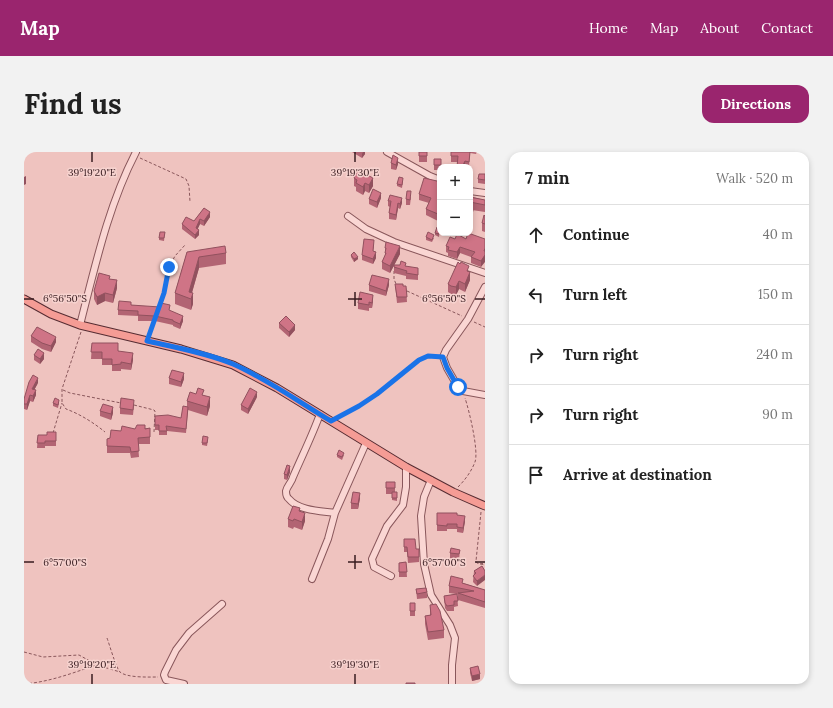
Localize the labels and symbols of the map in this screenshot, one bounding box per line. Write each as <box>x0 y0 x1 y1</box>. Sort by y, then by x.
text: 39°19'20"E <box>68 166 116 179</box>
text: 39°19'30"E <box>331 166 379 179</box>
route end <box>160 258 178 276</box>
text: 6°56'50"S <box>43 292 87 305</box>
text: 6°56'50"S <box>422 292 466 305</box>
route start <box>449 378 467 396</box>
text: 6°57'00"S <box>43 556 87 569</box>
text: 6°57'00"S <box>422 556 466 569</box>
text: 39°19'20"E <box>68 658 116 671</box>
text: 39°19'30"E <box>331 658 379 671</box>

